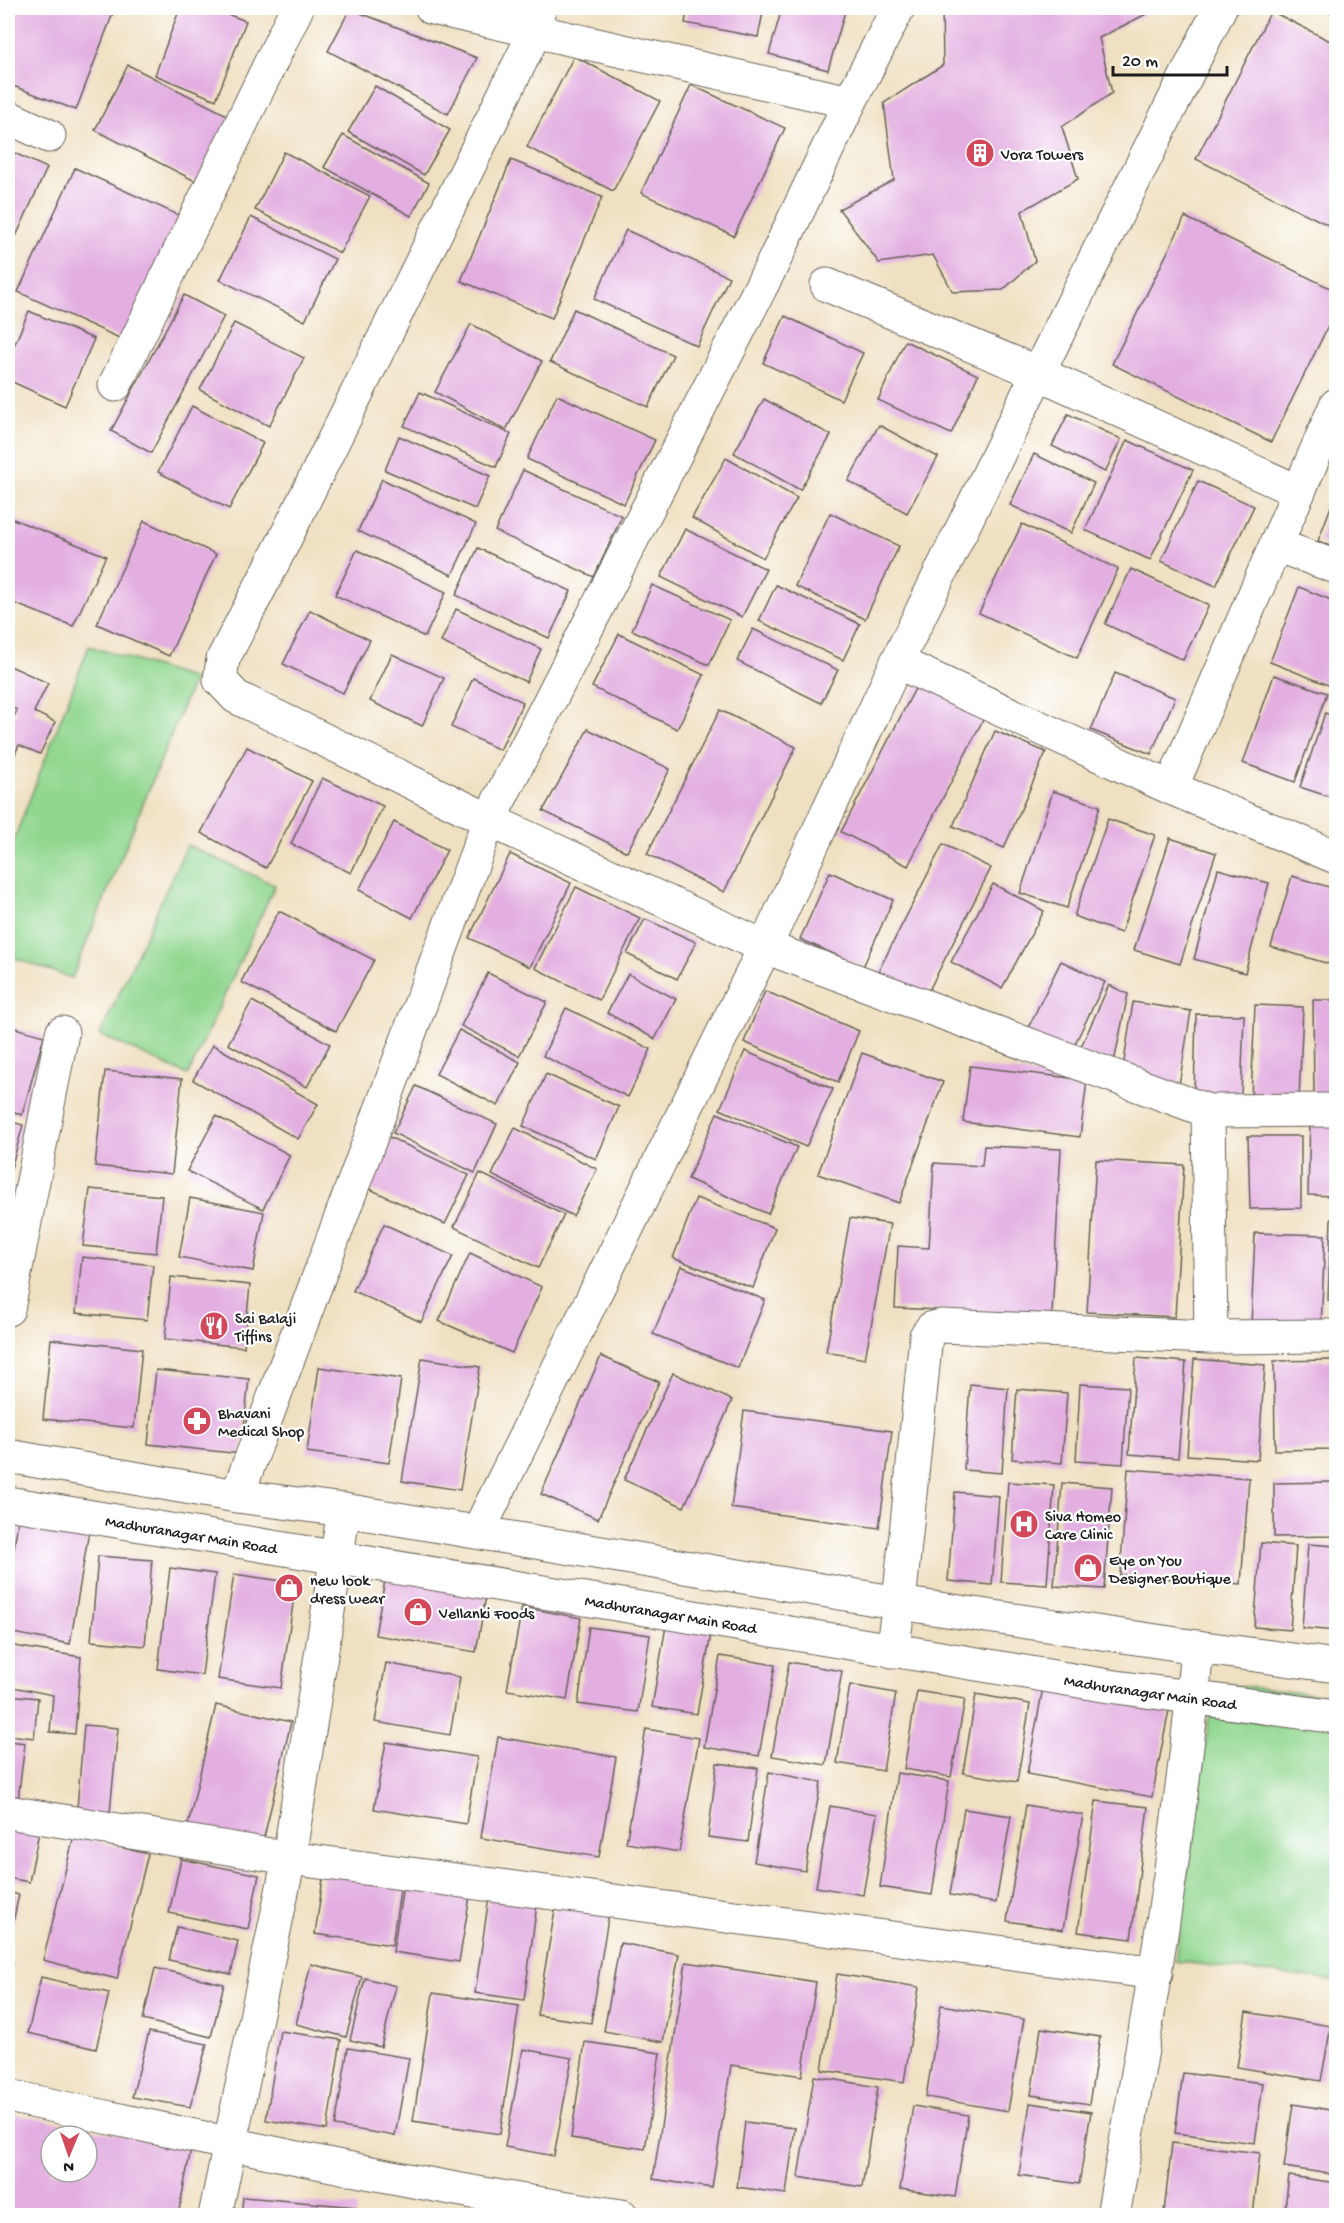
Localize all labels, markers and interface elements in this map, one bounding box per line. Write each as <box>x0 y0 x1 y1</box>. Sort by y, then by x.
scale bar <box>1113 39 1227 77</box>
text: 20 m <box>1122 52 1158 73</box>
building icon: Vora Towers <box>964 137 996 169</box>
place label: Vora Towers <box>1000 147 1084 166</box>
restaurant icon: Sai Balaji Tiffins <box>198 1310 230 1342</box>
place label: Sai Balaji Tiffins <box>234 1311 296 1348</box>
pharmacy icon: Bhavani Medical Shop <box>181 1405 213 1437</box>
place label: Bhavani Medical Shop <box>217 1406 304 1443</box>
hospital icon: Siva Homeo Care Clinic <box>1008 1508 1040 1540</box>
place label: Siva Homeo Care Clinic <box>1045 1509 1121 1546</box>
street label: Madhuranagar Main Road <box>104 1513 280 1561</box>
shop icon: Eye on You Designer Boutique <box>1072 1552 1104 1584</box>
place label: Eye on You Designer Boutique <box>1108 1553 1232 1590</box>
shop icon: new look dress wear <box>273 1572 305 1604</box>
place label: new look dress wear <box>310 1573 385 1610</box>
street label: Madhuranagar Main Road <box>583 1593 759 1641</box>
shop icon: Vellanki Foods <box>402 1596 434 1628</box>
place label: Vellanki Foods <box>438 1606 535 1625</box>
street label: Madhuranagar Main Road <box>1062 1673 1239 1717</box>
north arrow <box>39 2124 99 2184</box>
text: N <box>62 2156 74 2175</box>

